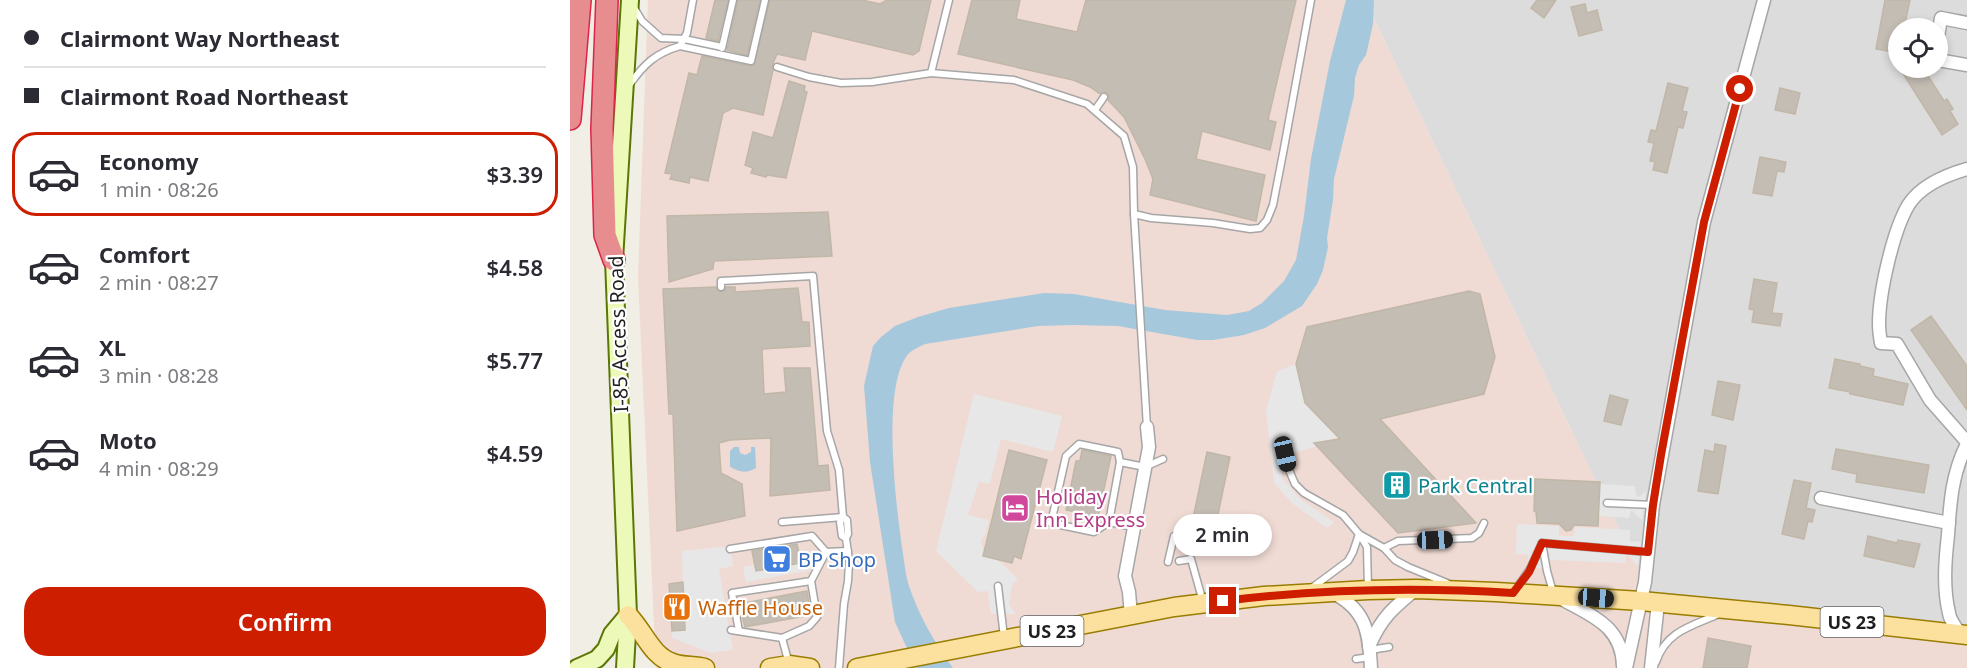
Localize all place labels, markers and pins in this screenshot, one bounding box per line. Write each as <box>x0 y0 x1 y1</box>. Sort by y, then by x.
building icon: Park Central <box>1381 469 1413 501</box>
place label: Park Central <box>1418 472 1533 499</box>
place label: Holiday Inn Express <box>1036 483 1145 533</box>
hotel icon: Holiday Inn Express <box>999 492 1031 524</box>
supermarket icon: BP Shop <box>761 543 793 575</box>
place label: BP Shop <box>798 546 876 573</box>
restaurant icon: Waffle House <box>661 591 693 623</box>
place label: Waffle House <box>698 594 823 621</box>

